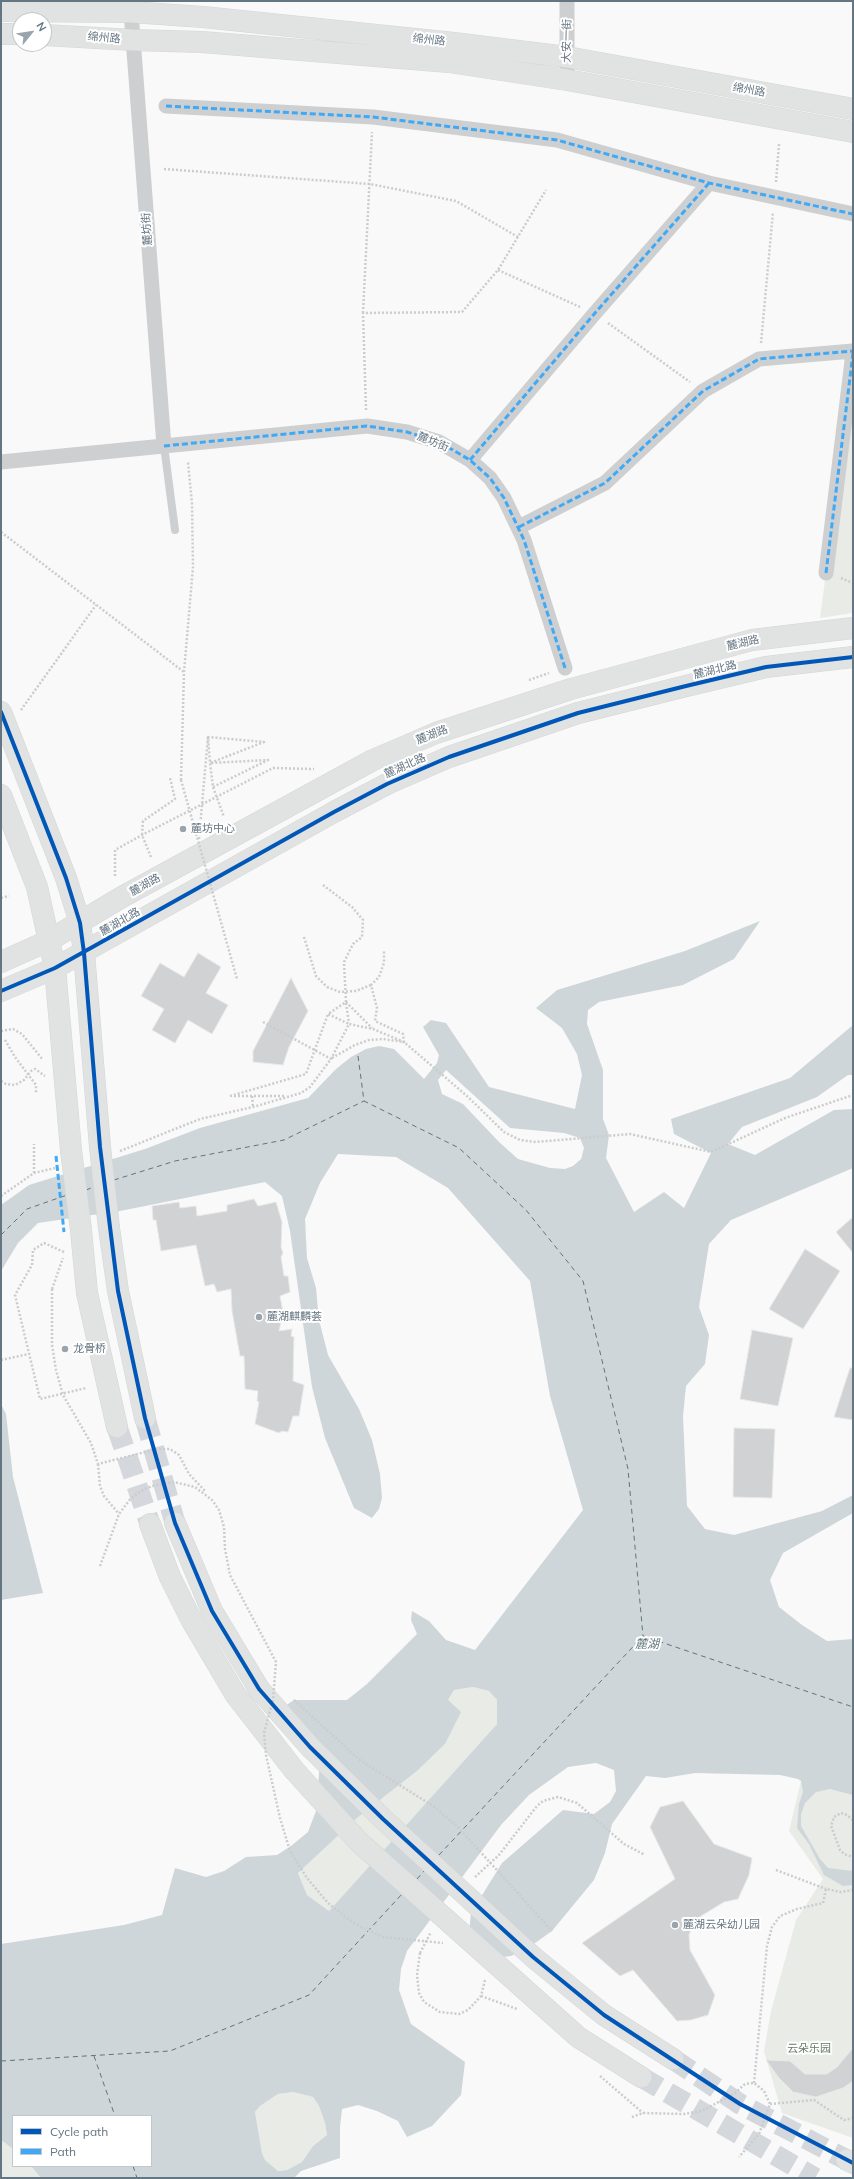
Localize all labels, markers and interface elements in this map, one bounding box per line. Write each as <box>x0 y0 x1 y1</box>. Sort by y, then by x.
north arrow <box>12 12 52 52</box>
text: N <box>33 19 50 34</box>
street label: 大安一街 <box>560 19 574 63</box>
street label: 绵州路 <box>87 30 121 46</box>
street label: 绵州路 <box>412 32 446 48</box>
street label: 绵州路 <box>732 81 766 99</box>
street label: 麓坊街 <box>139 212 155 246</box>
street label: 麓坊街 <box>415 430 451 454</box>
street label: 麓湖路 <box>725 633 761 653</box>
street label: 麓湖北路 <box>692 658 738 682</box>
street label: 麓湖路 <box>414 723 450 747</box>
street label: 麓湖北路 <box>382 751 428 781</box>
place label: 麓坊中心 <box>191 822 235 836</box>
marker: 麓坊中心 <box>178 824 188 834</box>
street label: 麓湖路 <box>127 871 163 899</box>
street label: 麓湖北路 <box>98 905 142 939</box>
place label: 麓湖麒麟荟 <box>267 1310 322 1324</box>
marker: 麓湖麒麟荟 <box>254 1312 264 1322</box>
place label: 龙骨桥 <box>73 1342 106 1356</box>
marker: 龙骨桥 <box>60 1344 70 1354</box>
water label: 麓湖 <box>635 1637 659 1651</box>
place label: 麓湖云朵幼儿园 <box>683 1918 760 1932</box>
marker: 麓湖云朵幼儿园 <box>670 1920 680 1930</box>
park label: 云朵乐园 <box>787 2042 831 2056</box>
legend <box>12 2115 152 2167</box>
text: Cycle path <box>50 2124 108 2139</box>
text: Path <box>50 2144 76 2159</box>

